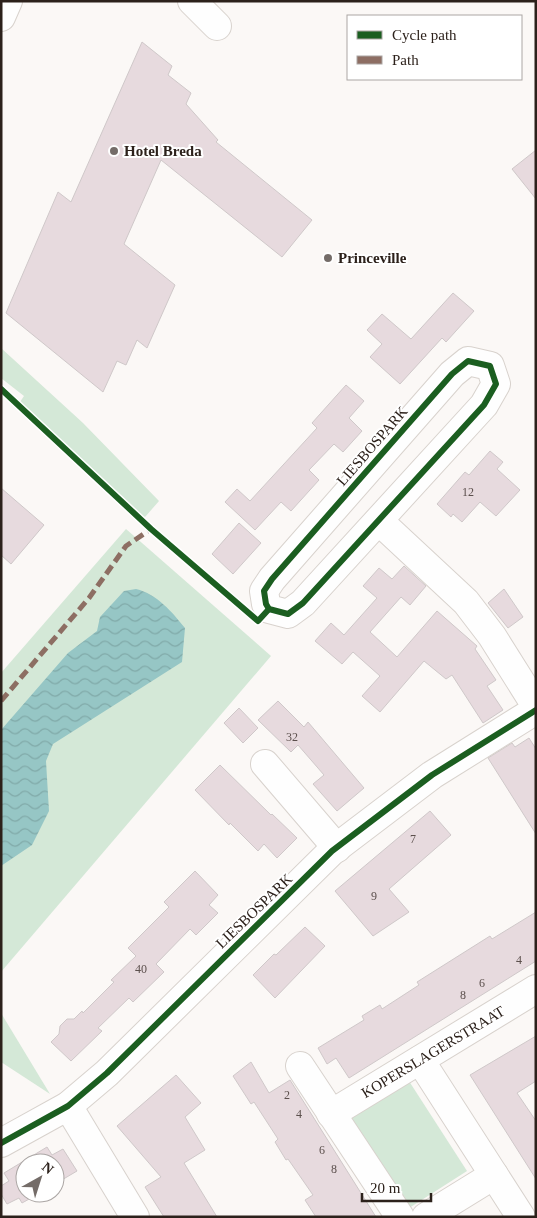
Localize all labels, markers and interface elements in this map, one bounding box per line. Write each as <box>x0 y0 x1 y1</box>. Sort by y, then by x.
legend <box>347 15 522 80</box>
text: Cycle path <box>392 27 457 43</box>
text: Path <box>392 52 419 68</box>
place label: Hotel Breda <box>124 143 202 159</box>
marker: Hotel Breda <box>108 145 120 157</box>
place label: Princeville <box>338 250 407 266</box>
marker: Princeville <box>322 252 334 264</box>
street label: LIESBOSPARK <box>333 403 411 489</box>
house number: 12 <box>462 485 474 499</box>
house number: 32 <box>286 730 298 744</box>
house number: 7 <box>410 832 416 846</box>
street label: LIESBOSPARK <box>213 871 295 951</box>
house number: 9 <box>371 889 377 903</box>
house number: 4 <box>516 953 522 967</box>
house number: 40 <box>135 962 147 976</box>
house number: 6 <box>479 976 485 990</box>
house number: 8 <box>460 988 466 1002</box>
street label: KOPERSLAGERSTRAAT <box>359 1003 507 1101</box>
house number: 2 <box>284 1088 290 1102</box>
house number: 4 <box>296 1107 302 1121</box>
house number: 6 <box>319 1143 325 1157</box>
north arrow <box>15 1153 65 1203</box>
text: N <box>39 1159 57 1177</box>
house number: 8 <box>331 1162 337 1176</box>
scale bar <box>362 1170 431 1202</box>
text: 20 m <box>370 1180 401 1196</box>

